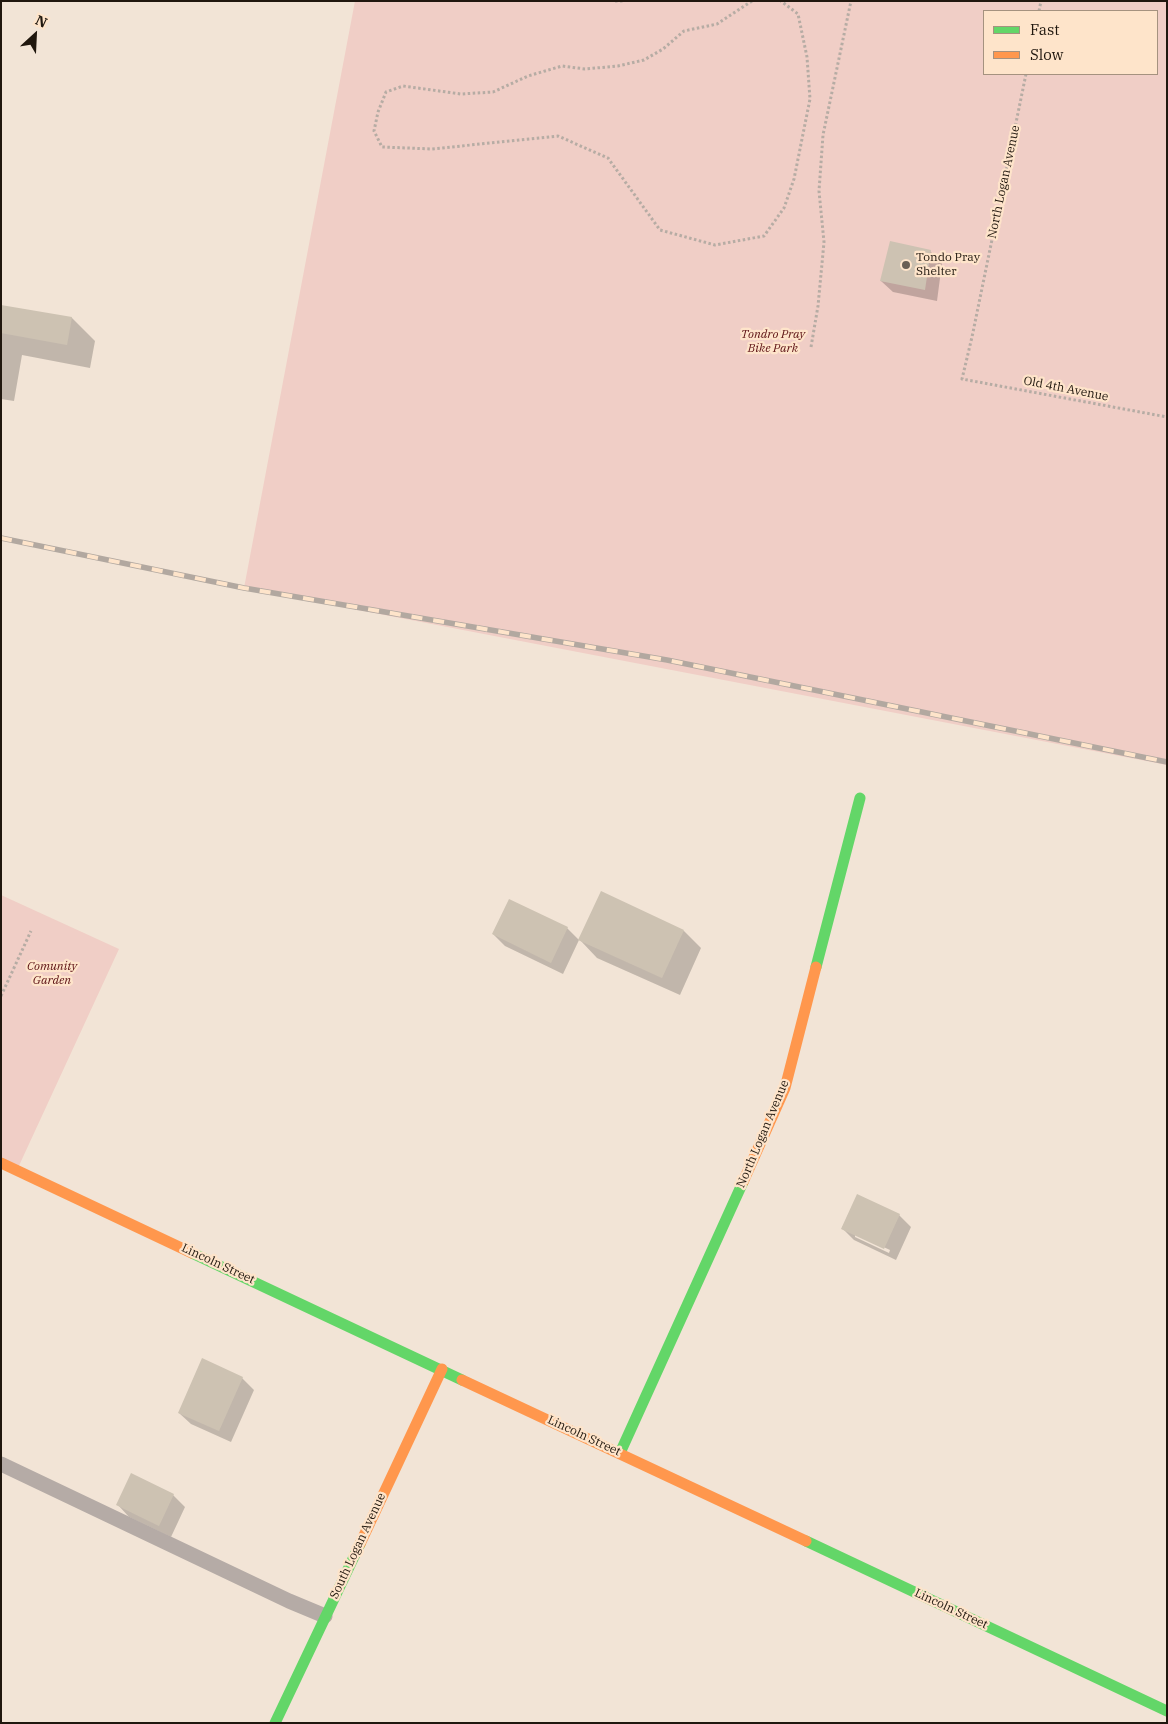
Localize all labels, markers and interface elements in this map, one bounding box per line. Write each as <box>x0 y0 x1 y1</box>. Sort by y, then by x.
north arrow <box>10 10 60 60</box>
legend <box>983 10 1158 75</box>
text: N <box>33 11 50 32</box>
text: Fast <box>1030 20 1060 39</box>
text: Slow <box>1030 45 1063 64</box>
street label: North Logan Avenue <box>985 124 1023 240</box>
place label: Tondo Pray Shelter <box>916 251 980 279</box>
marker: Tondo Pray Shelter <box>900 259 912 271</box>
park label: Tondro Pray Bike Park <box>741 328 805 356</box>
street label: Old 4th Avenue <box>1022 374 1110 404</box>
park label: Comunity Garden <box>27 960 77 988</box>
street label: North Logan Avenue <box>734 1078 792 1190</box>
street label: Lincoln Street <box>179 1241 257 1287</box>
street label: Lincoln Street <box>545 1413 623 1459</box>
street label: South Logan Avenue <box>327 1491 389 1601</box>
street label: Lincoln Street <box>912 1586 990 1632</box>

